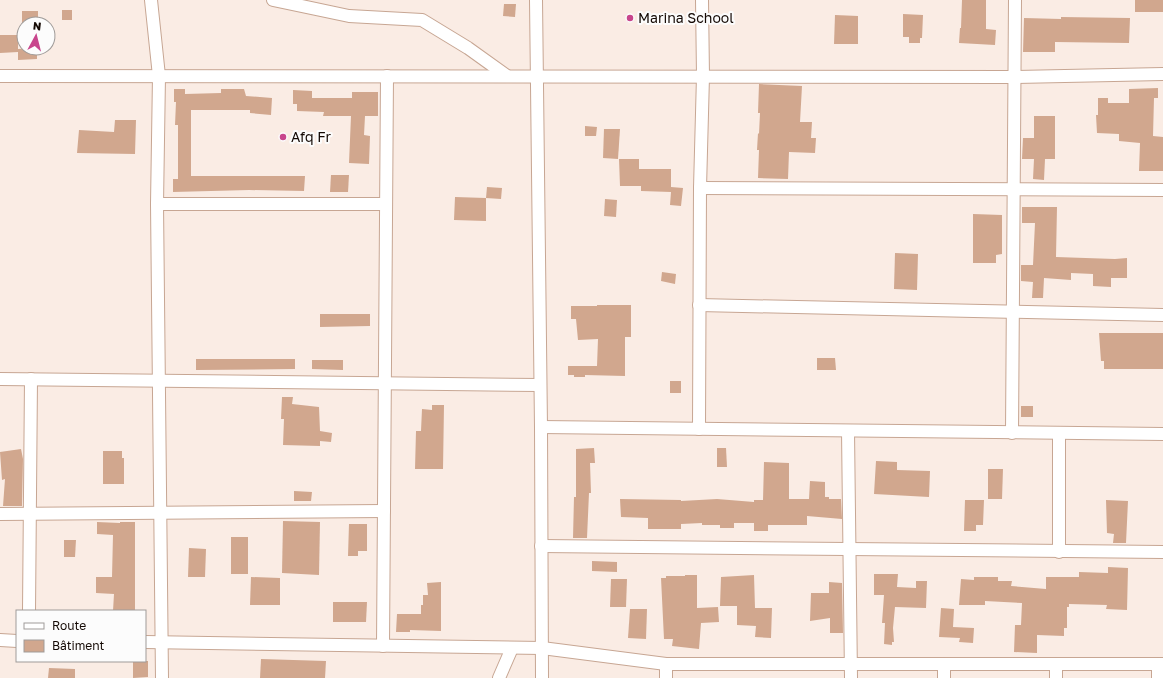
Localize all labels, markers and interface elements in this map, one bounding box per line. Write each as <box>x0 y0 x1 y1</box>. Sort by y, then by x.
place label: Marina School <box>638 9 734 26</box>
marker: Marina School <box>625 13 635 23</box>
north arrow <box>16 16 56 56</box>
text: N <box>32 19 42 33</box>
place label: Afq Fr <box>291 128 332 145</box>
marker: Afq Fr <box>278 132 288 142</box>
legend <box>16 610 146 662</box>
text: Route <box>52 618 86 633</box>
text: Bâtiment <box>52 638 105 653</box>

